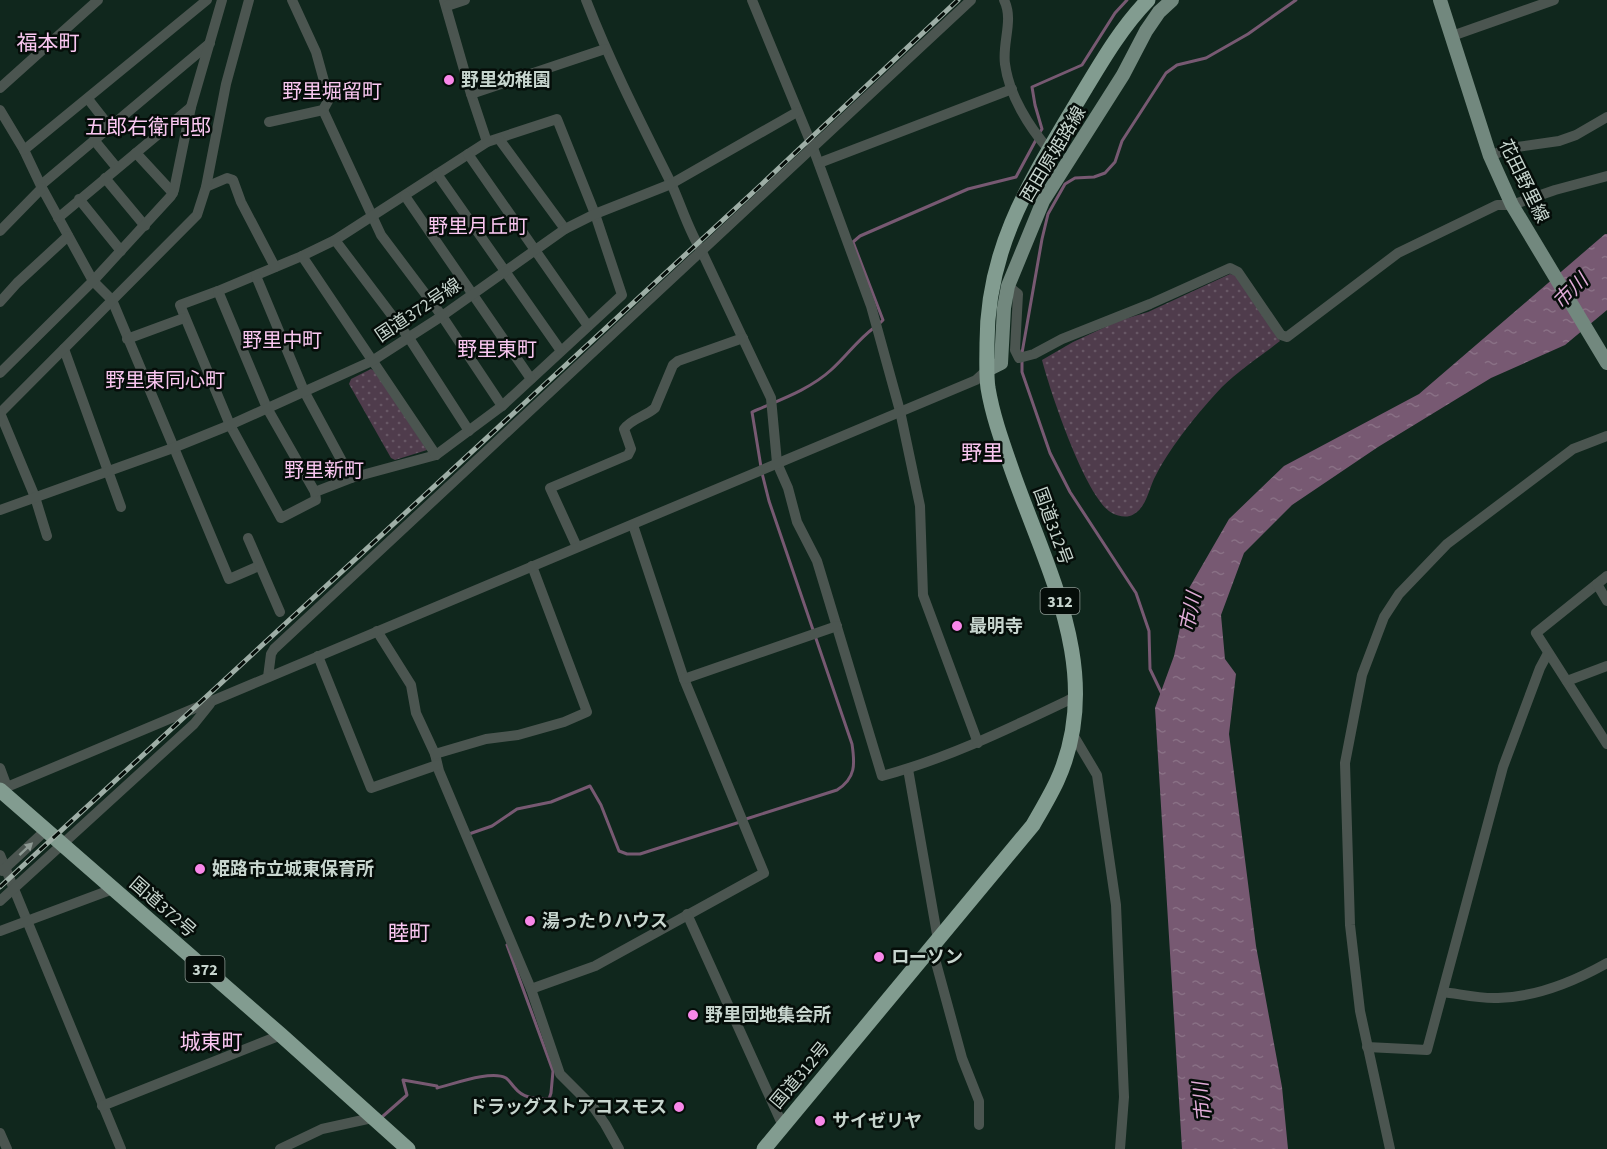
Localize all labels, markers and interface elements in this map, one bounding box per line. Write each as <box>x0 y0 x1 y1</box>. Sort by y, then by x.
district label: 福本町 <box>17 28 80 58</box>
place label: 野里幼稚園 <box>461 68 551 93</box>
marker: 野里幼稚園 <box>442 73 456 87</box>
district label: 野里堀留町 <box>282 78 382 106</box>
street label: 西田原姫路線 <box>1015 102 1092 207</box>
district label: 五郎右衛門邸 <box>85 112 211 142</box>
street label: 花田野里線 <box>1493 135 1555 227</box>
district label: 野里月丘町 <box>428 213 528 241</box>
water label: 市川 <box>1547 266 1596 316</box>
street label: 国道372号線 <box>370 272 466 348</box>
district label: 野里中町 <box>242 327 322 355</box>
district label: 野里東町 <box>457 336 537 364</box>
district label: 野里東同心町 <box>105 367 225 395</box>
district label: 野里 <box>961 438 1003 468</box>
district label: 野里新町 <box>284 457 364 485</box>
street label: 国道312号 <box>1027 484 1078 568</box>
road number: 312 <box>1040 588 1080 614</box>
water label: 市川 <box>1173 588 1209 635</box>
place label: 最明寺 <box>969 614 1023 639</box>
marker: 最明寺 <box>950 619 964 633</box>
one-way arrow <box>18 843 33 856</box>
place label: 姫路市立城東保育所 <box>212 857 374 882</box>
marker: 姫路市立城東保育所 <box>193 862 207 876</box>
street label: 国道372号 <box>124 871 201 943</box>
place label: 湯ったりハウス <box>542 909 668 934</box>
marker: 湯ったりハウス <box>523 914 537 928</box>
district label: 睦町 <box>388 918 430 948</box>
place label: ローソン <box>891 945 963 970</box>
marker: ローソン <box>872 950 886 964</box>
road number: 372 <box>186 956 224 982</box>
place label: 野里団地集会所 <box>705 1003 831 1028</box>
marker: 野里団地集会所 <box>686 1008 700 1022</box>
district label: 城東町 <box>180 1027 243 1057</box>
street label: 国道312号 <box>765 1036 836 1114</box>
water label: 市川 <box>1187 1079 1219 1123</box>
place label: ドラッグストアコスモス <box>469 1095 667 1120</box>
marker: ドラッグストアコスモス <box>672 1100 686 1114</box>
place label: サイゼリヤ <box>832 1109 922 1134</box>
marker: サイゼリヤ <box>813 1114 827 1128</box>

